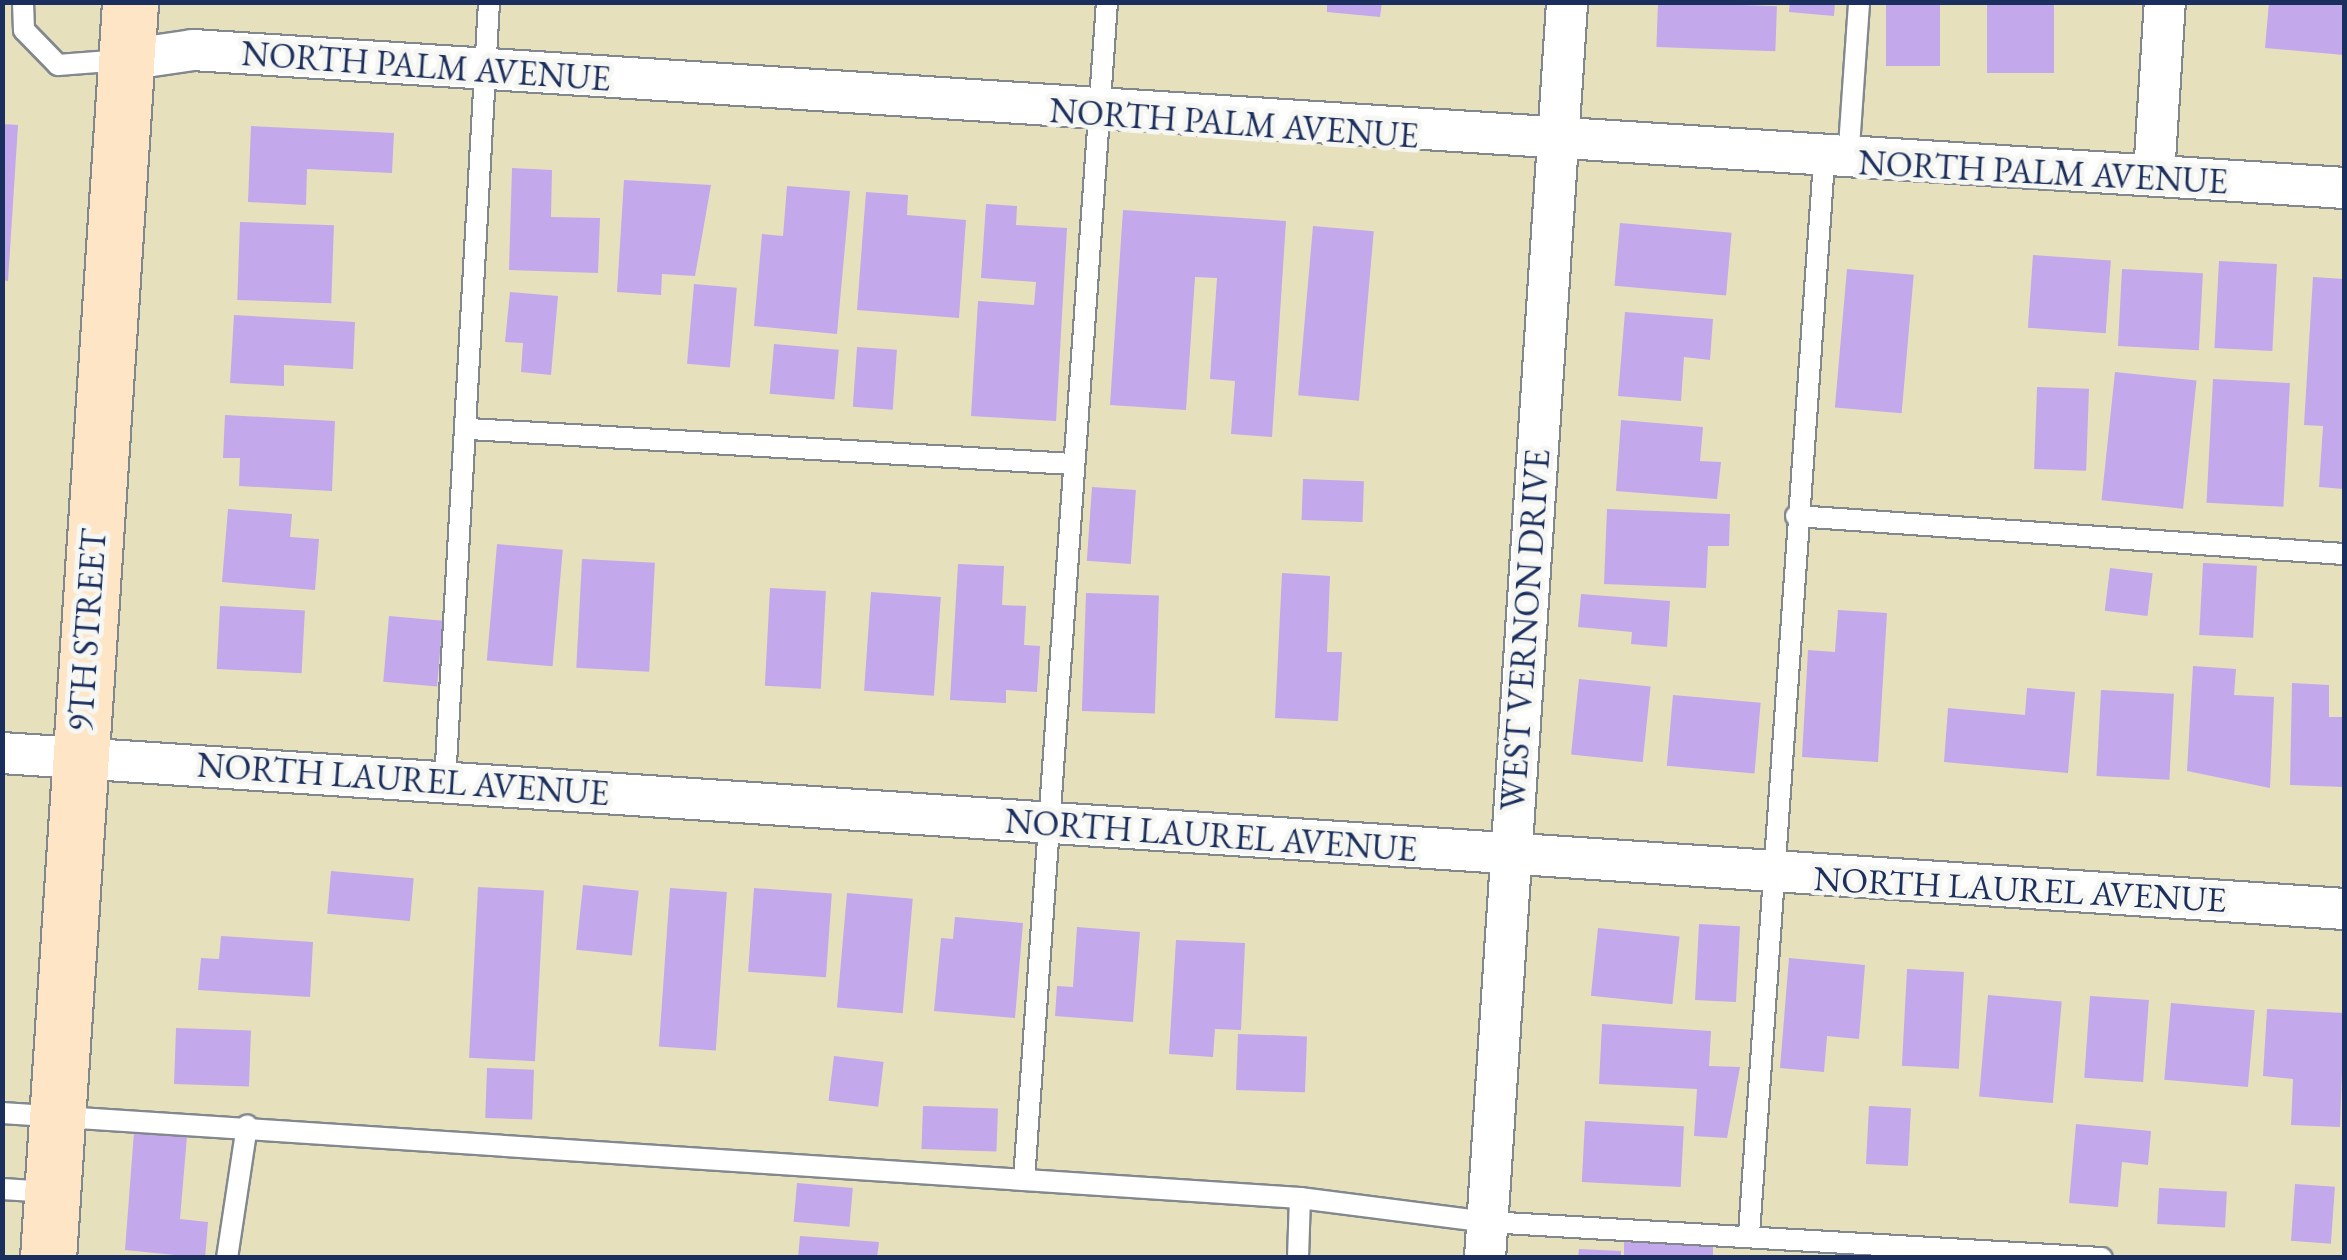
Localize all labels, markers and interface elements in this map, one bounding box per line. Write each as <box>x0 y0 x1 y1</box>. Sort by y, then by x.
street label: NORTH PALM AVENUE <box>240 32 612 100</box>
street label: NORTH PALM AVENUE <box>1048 89 1420 157</box>
street label: NORTH PALM AVENUE <box>1857 141 2229 203</box>
street label: WEST VERNON DRIVE <box>1491 448 1559 812</box>
street label: 9TH STREET <box>59 527 115 733</box>
street label: NORTH LAUREL AVENUE <box>195 744 611 814</box>
street label: NORTH LAUREL AVENUE <box>1003 800 1419 870</box>
street label: NORTH LAUREL AVENUE <box>1813 857 2227 921</box>

